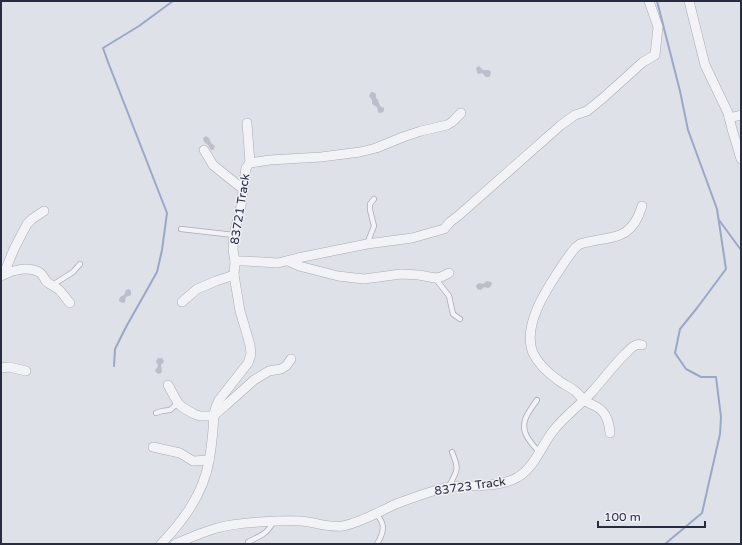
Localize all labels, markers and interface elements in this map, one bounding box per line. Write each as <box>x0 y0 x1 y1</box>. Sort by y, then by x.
street label: 83721 Track <box>227 172 253 245</box>
street label: 83723 Track <box>434 474 507 498</box>
scale bar <box>598 503 705 529</box>
text: 100 m <box>604 510 641 524</box>

